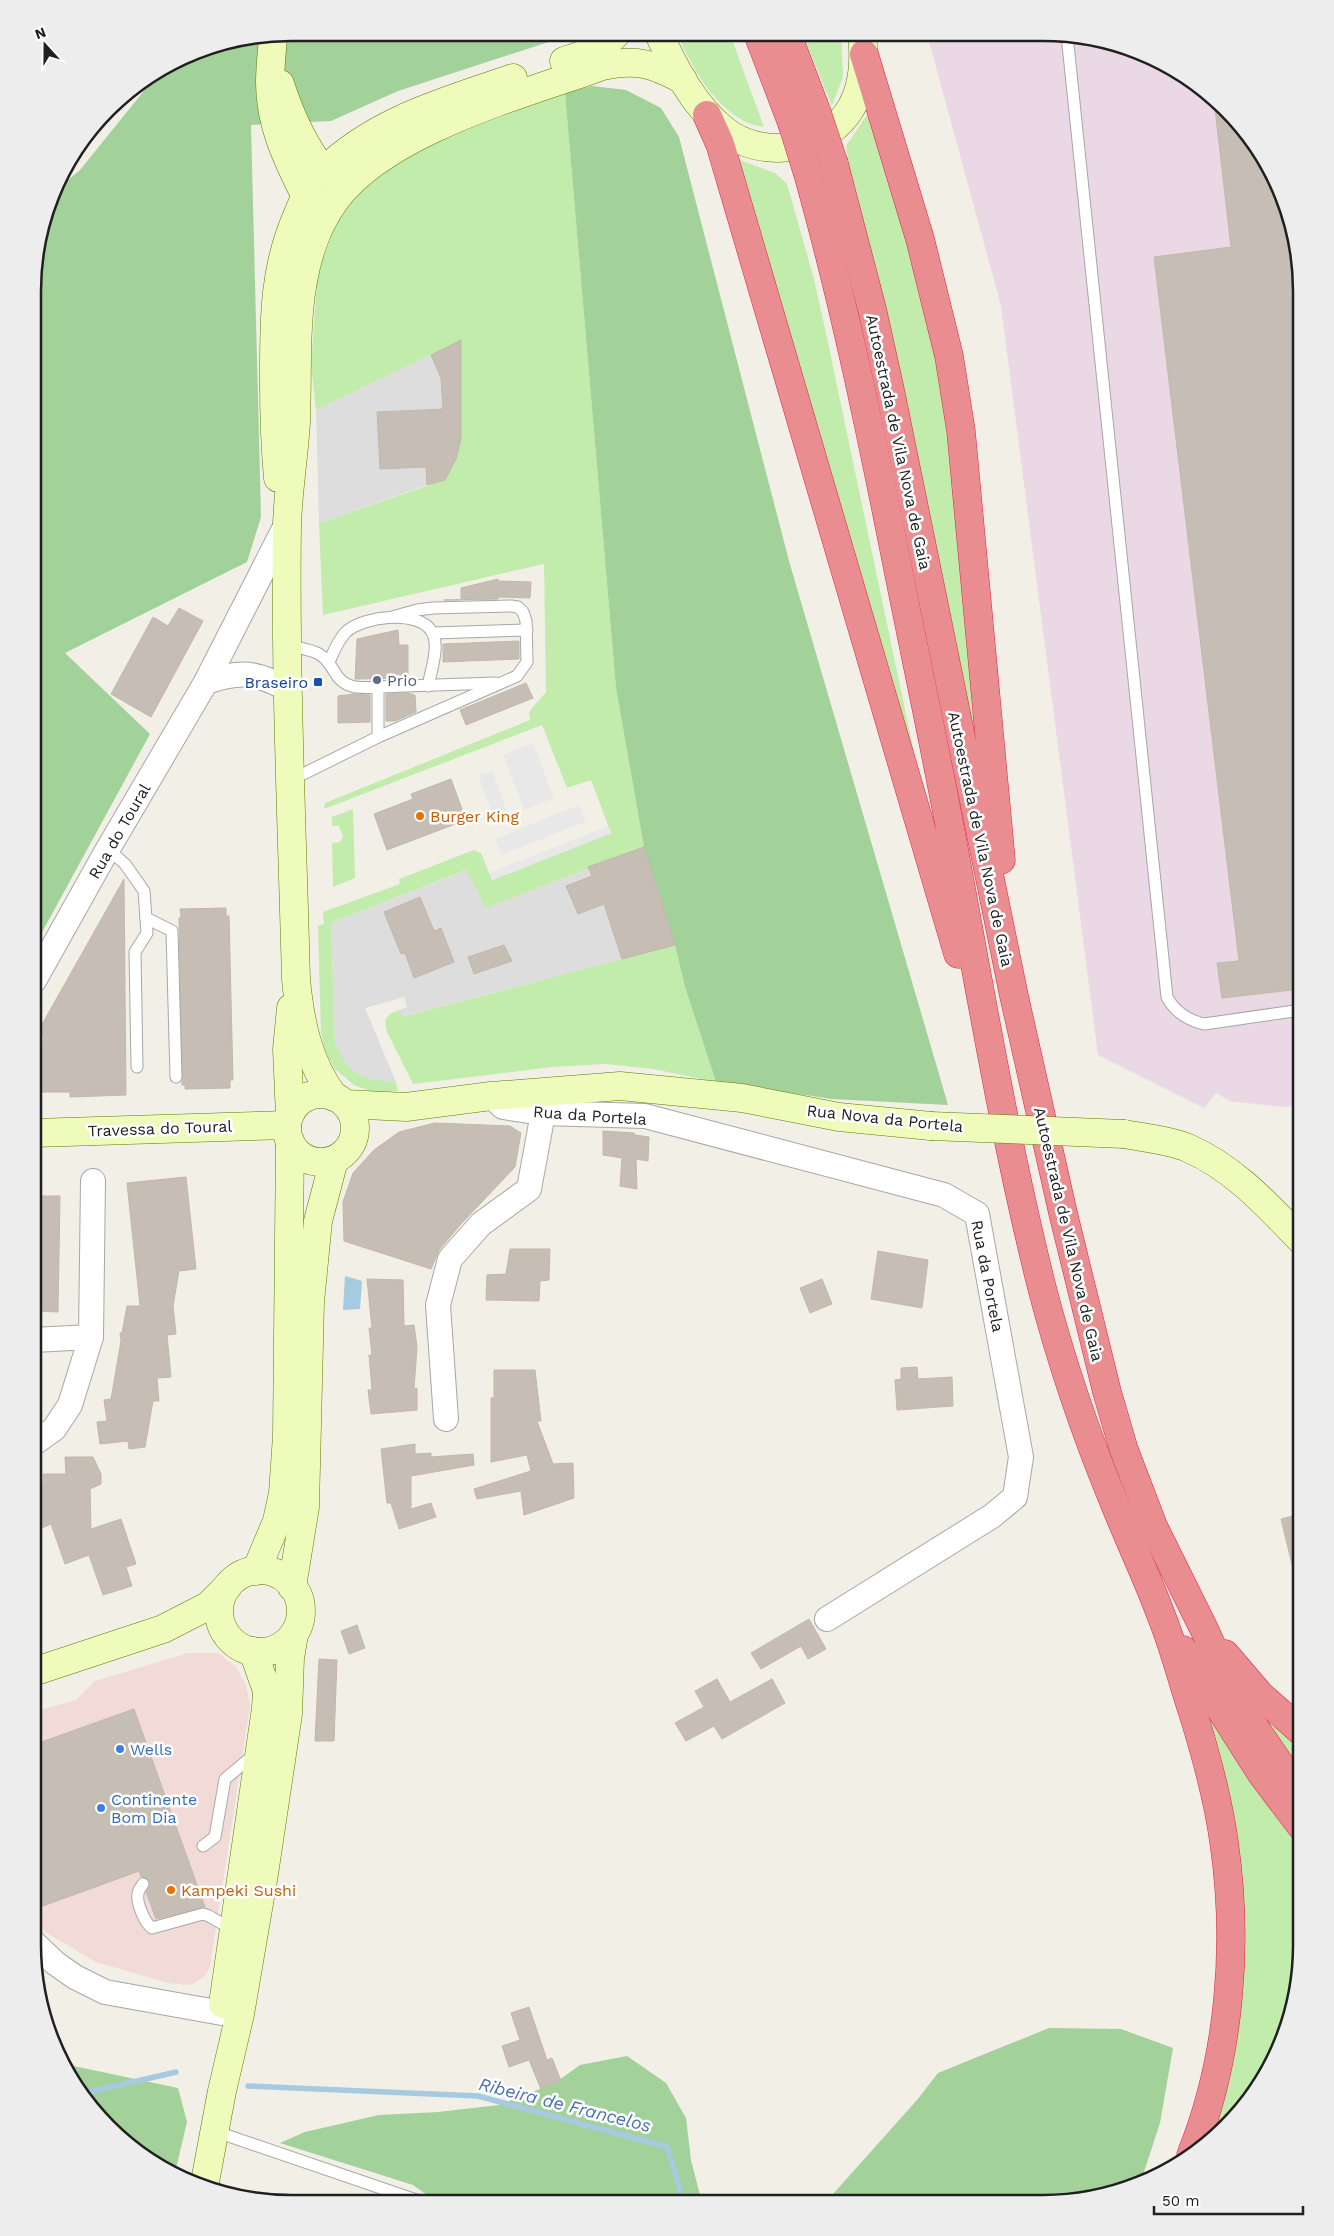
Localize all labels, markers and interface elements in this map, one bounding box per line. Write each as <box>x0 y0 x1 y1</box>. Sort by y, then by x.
north arrow <box>20 20 70 70</box>
text: N <box>33 24 48 42</box>
street label: Autoestrada de Vila Nova de Gaia <box>862 313 935 571</box>
place label: Prio <box>387 671 417 690</box>
place label: Braseiro <box>244 673 308 692</box>
marker: Prio <box>371 674 383 686</box>
marker: Braseiro <box>312 676 324 688</box>
street label: Autoestrada de Vila Nova de Gaia <box>944 710 1017 968</box>
street label: Rua do Toural <box>85 780 154 882</box>
place label: Burger King <box>430 807 519 826</box>
marker: Burger King <box>414 810 426 822</box>
street label: Rua Nova da Portela <box>806 1101 964 1136</box>
street label: Rua da Portela <box>533 1102 647 1129</box>
street label: Autoestrada de Vila Nova de Gaia <box>1030 1105 1107 1363</box>
street label: Travessa do Toural <box>87 1116 233 1141</box>
street label: Rua da Portela <box>967 1218 1008 1334</box>
place label: Wells <box>130 1740 172 1759</box>
marker: Wells <box>114 1743 126 1755</box>
place label: Continente Bom Dia <box>111 1790 197 1827</box>
marker: Continente Bom Dia <box>95 1802 107 1814</box>
place label: Kampeki Sushi <box>181 1881 296 1900</box>
marker: Kampeki Sushi <box>165 1884 177 1896</box>
water label: Ribeira de Francelos <box>477 2073 653 2136</box>
scale bar <box>1154 2184 1303 2216</box>
text: 50 m <box>1162 2192 1199 2210</box>

